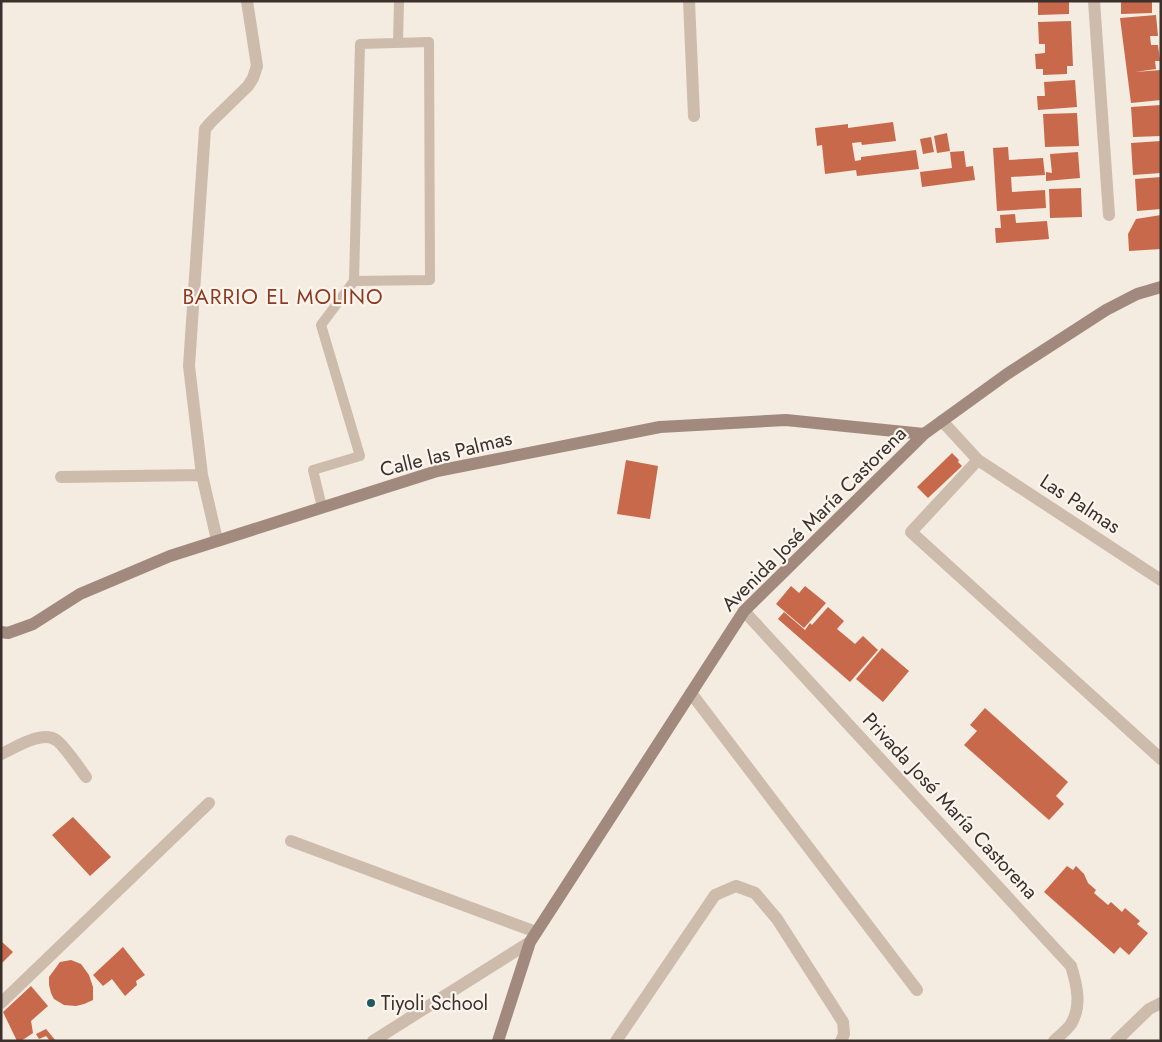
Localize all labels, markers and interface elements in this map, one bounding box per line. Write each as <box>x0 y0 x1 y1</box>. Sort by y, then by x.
district label: BARRIO EL MOLINO <box>182 282 384 312</box>
street label: Avenida José María Castorena <box>715 420 913 618</box>
street label: Calle las Palmas <box>377 424 515 484</box>
street label: Las Palmas <box>1034 467 1126 541</box>
street label: Privada José María Castorena <box>856 706 1044 906</box>
place label: Tiyoli School <box>381 989 488 1018</box>
marker: Tiyoli School <box>365 997 377 1009</box>

